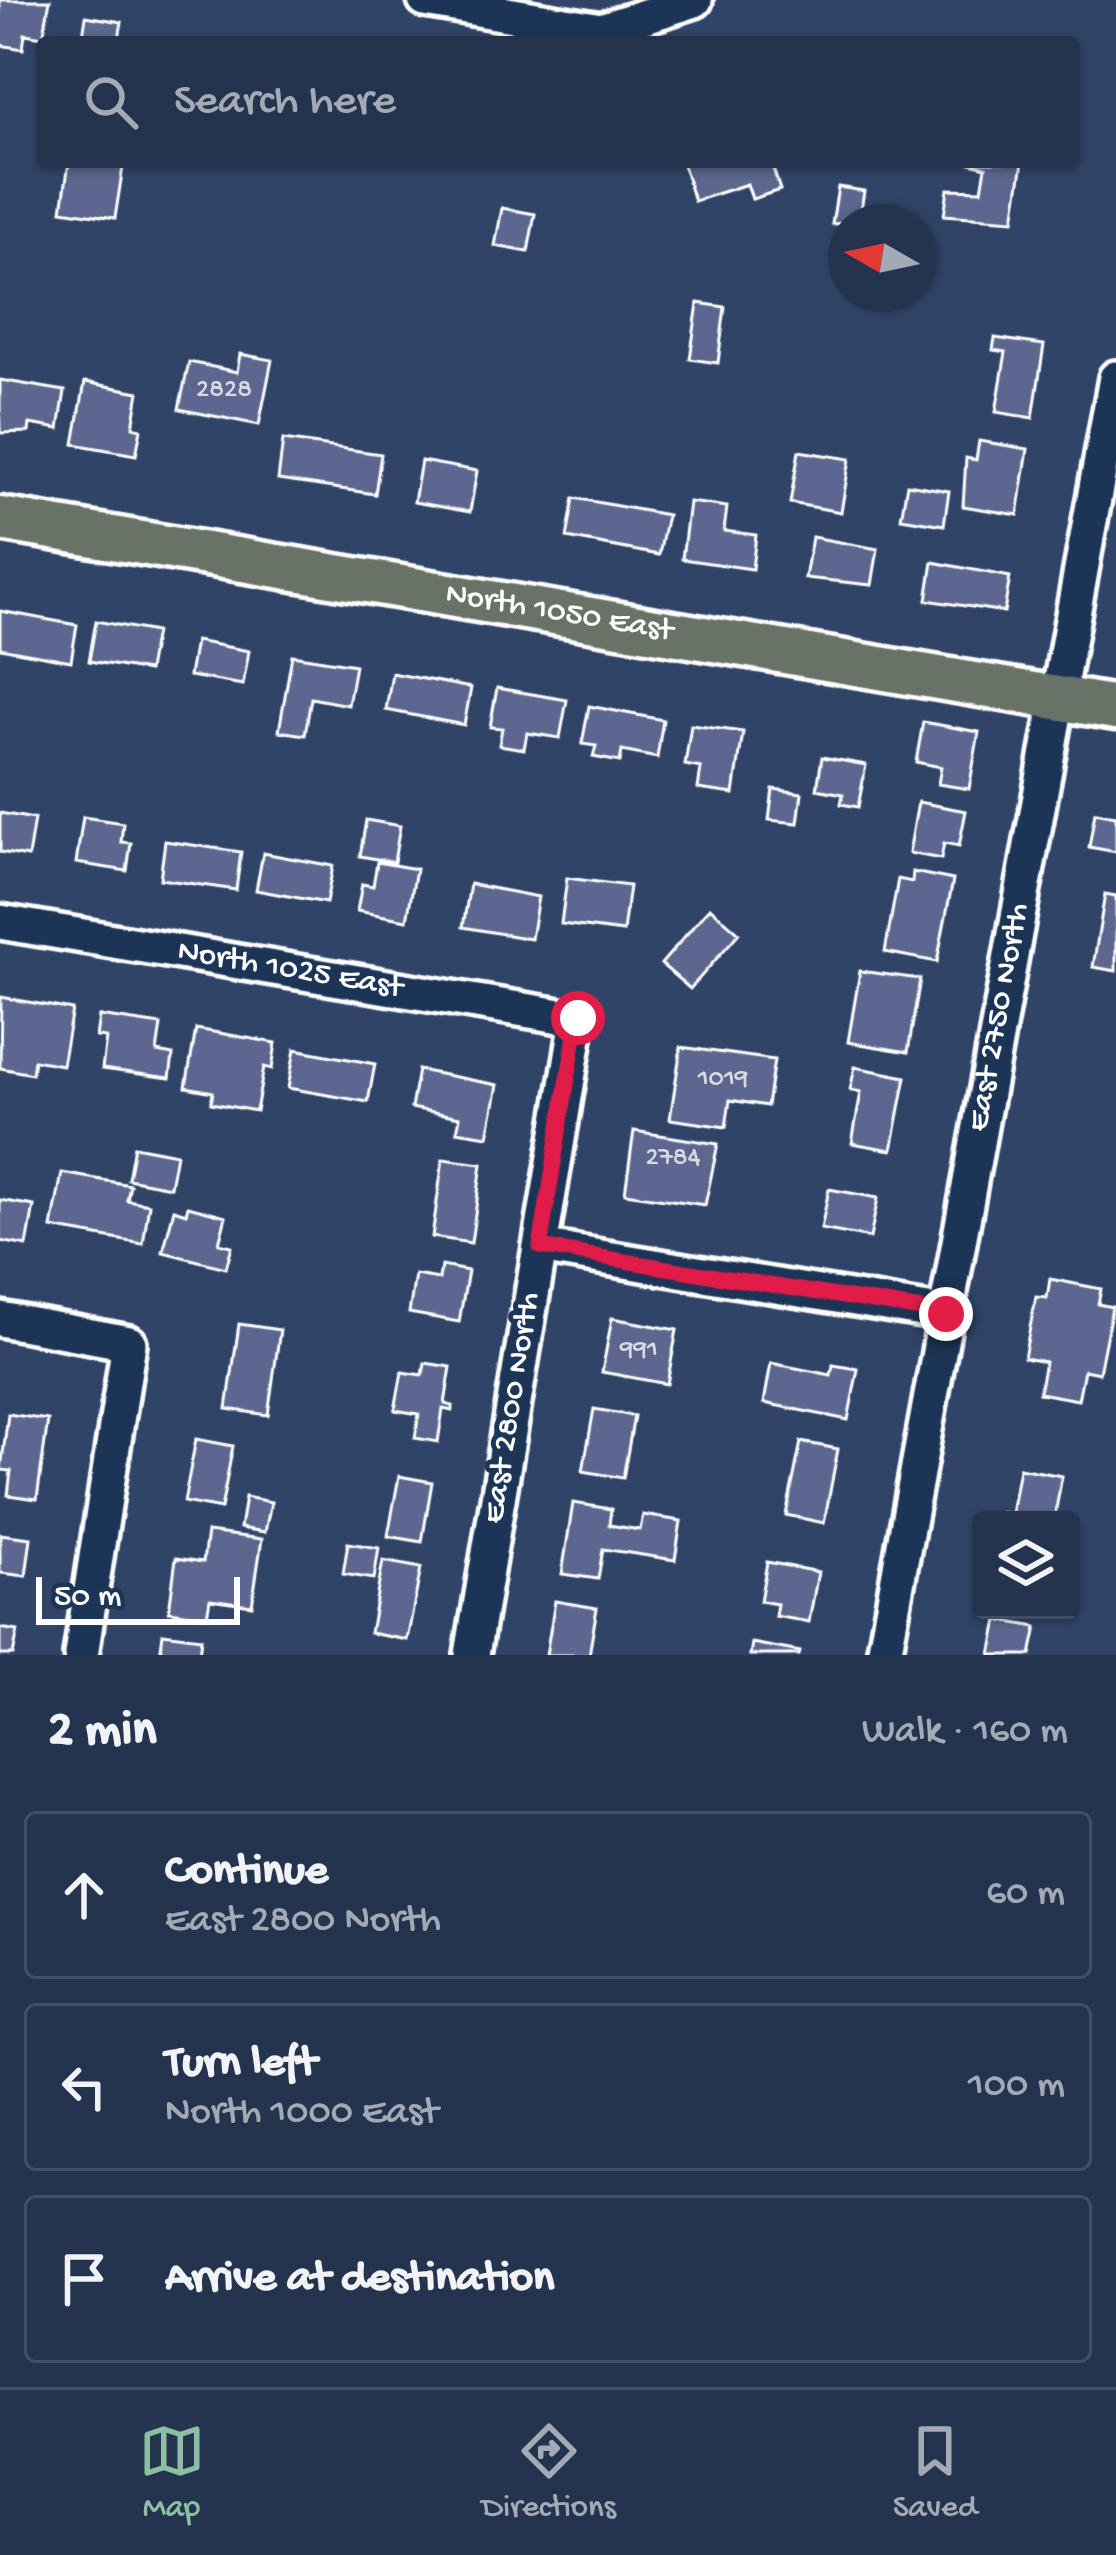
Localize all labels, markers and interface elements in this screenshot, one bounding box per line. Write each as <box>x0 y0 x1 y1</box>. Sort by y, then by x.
search box <box>36 36 1080 168</box>
icon: search <box>78 69 144 135</box>
text: Search here <box>174 76 396 129</box>
north arrow <box>828 204 936 312</box>
house number: 2828 <box>196 375 252 407</box>
street label: North 1050 East <box>442 576 678 652</box>
street label: East 2750 North <box>960 900 1039 1135</box>
street label: North 1025 East <box>175 933 408 1009</box>
route start <box>551 991 605 1045</box>
house number: 1019 <box>697 1064 748 1096</box>
house number: 2784 <box>646 1143 701 1175</box>
route end <box>919 1287 973 1341</box>
street label: East 2800 North <box>476 1290 550 1526</box>
house number: 991 <box>619 1335 658 1367</box>
map controls <box>972 1511 1080 1619</box>
button: layers <box>972 1511 1080 1619</box>
scale bar <box>36 1571 240 1624</box>
text: 50 m <box>54 1579 121 1617</box>
text: 2 min <box>48 1703 157 1763</box>
text: Walk · 160 m <box>862 1710 1068 1756</box>
text: Continue <box>165 1846 328 1899</box>
icon: ahead <box>51 1862 117 1928</box>
text: 60 m <box>986 1872 1065 1918</box>
text: East 2800 North <box>165 1899 441 1945</box>
text: Turn left <box>165 2038 317 2091</box>
icon: left <box>51 2054 117 2120</box>
text: 100 m <box>968 2064 1065 2110</box>
text: North 1000 East <box>165 2091 438 2137</box>
icon: arrive <box>51 2246 117 2312</box>
text: Arrive at destination <box>165 2253 554 2306</box>
tab: Map <box>139 2418 205 2528</box>
tab: Directions <box>482 2418 616 2528</box>
tab: Saved <box>893 2418 977 2528</box>

